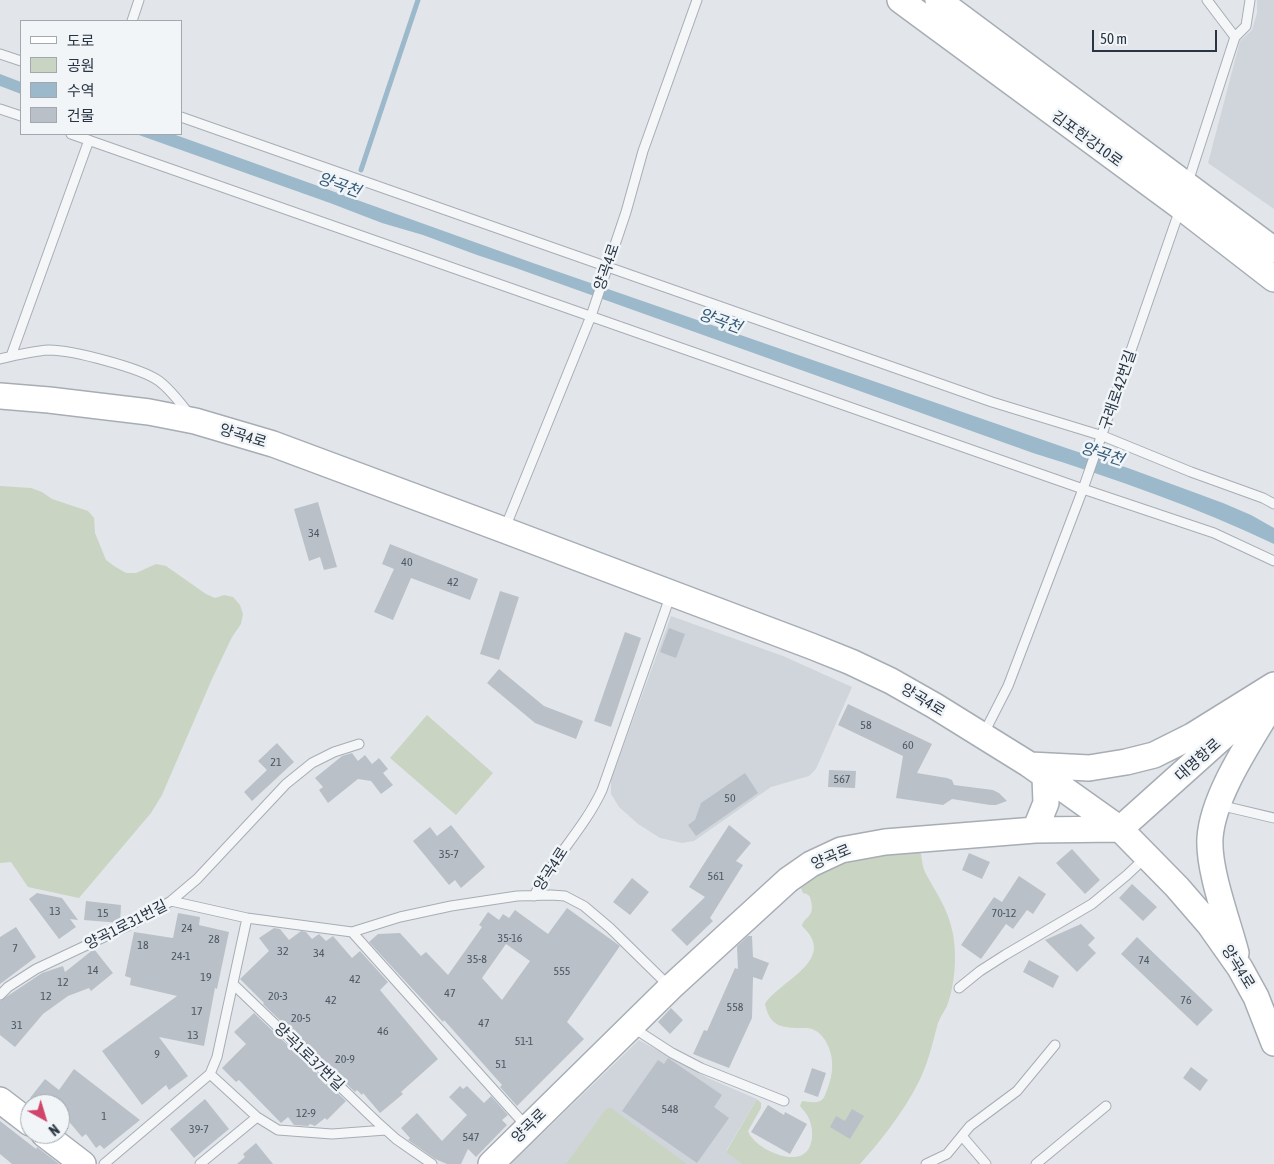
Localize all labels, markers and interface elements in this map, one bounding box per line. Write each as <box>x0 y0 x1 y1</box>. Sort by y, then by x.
legend <box>20 20 182 135</box>
scale bar <box>1094 20 1219 52</box>
text: 50 m <box>1100 30 1127 47</box>
text: 도로 <box>67 32 95 49</box>
text: 공원 <box>67 57 95 74</box>
text: 수역 <box>67 82 95 99</box>
text: 건물 <box>67 107 95 124</box>
street label: 김포한강10로 <box>1048 107 1126 171</box>
water label: 양곡천 <box>315 168 363 202</box>
street label: 양곡4로 <box>591 241 623 293</box>
water label: 양곡천 <box>696 304 744 338</box>
street label: 구래로42번길 <box>1096 348 1140 432</box>
street label: 양곡4로 <box>217 420 269 452</box>
water label: 양곡천 <box>1078 438 1126 470</box>
house number: 34 <box>308 526 320 540</box>
house number: 40 <box>401 555 413 569</box>
house number: 42 <box>447 575 459 589</box>
street label: 양곡4로 <box>898 680 948 720</box>
house number: 58 <box>860 718 872 732</box>
street label: 대명항로 <box>1171 735 1225 785</box>
house number: 60 <box>902 738 914 752</box>
house number: 21 <box>270 755 282 769</box>
house number: 567 <box>834 772 850 786</box>
house number: 50 <box>724 791 736 805</box>
street label: 양곡로 <box>808 841 854 873</box>
street label: 양곡4로 <box>530 844 572 894</box>
house number: 35-7 <box>439 847 459 861</box>
house number: 561 <box>708 869 724 883</box>
street label: 양곡1로31번길 <box>82 897 170 953</box>
house number: 13 <box>49 904 61 918</box>
house number: 15 <box>97 906 109 920</box>
house number: 70-12 <box>992 906 1016 920</box>
house number: 24 <box>181 921 193 935</box>
house number: 35-16 <box>498 931 522 945</box>
house number: 28 <box>208 932 220 946</box>
house number: 18 <box>137 938 149 952</box>
house number: 7 <box>12 941 18 955</box>
street label: 양곡4로 <box>1218 942 1258 992</box>
house number: 32 <box>277 944 289 958</box>
house number: 34 <box>313 946 325 960</box>
house number: 24-1 <box>171 949 191 963</box>
house number: 35-8 <box>467 952 487 966</box>
house number: 74 <box>1138 953 1150 967</box>
house number: 14 <box>87 963 99 977</box>
house number: 555 <box>554 964 570 978</box>
house number: 19 <box>200 970 212 984</box>
house number: 42 <box>349 972 361 986</box>
house number: 12 <box>57 975 69 989</box>
house number: 47 <box>444 986 456 1000</box>
house number: 12 <box>40 989 52 1003</box>
house number: 20-3 <box>268 989 288 1003</box>
house number: 42 <box>325 993 337 1007</box>
house number: 76 <box>1180 993 1192 1007</box>
house number: 558 <box>727 1000 743 1014</box>
house number: 17 <box>191 1004 203 1018</box>
house number: 20-5 <box>291 1011 311 1025</box>
house number: 47 <box>478 1016 490 1030</box>
house number: 31 <box>11 1018 23 1032</box>
street label: 양곡1로37번길 <box>270 1019 348 1095</box>
house number: 46 <box>377 1024 389 1038</box>
house number: 13 <box>187 1028 199 1042</box>
house number: 51-1 <box>515 1034 533 1048</box>
house number: 9 <box>154 1047 160 1061</box>
house number: 20-9 <box>335 1052 355 1066</box>
house number: 51 <box>495 1057 507 1071</box>
north arrow <box>20 1094 70 1144</box>
house number: 548 <box>662 1102 678 1116</box>
street label: 양곡로 <box>508 1105 550 1147</box>
house number: 12-9 <box>296 1106 316 1120</box>
house number: 1 <box>101 1109 107 1123</box>
text: N <box>46 1121 62 1139</box>
house number: 39-7 <box>189 1122 209 1136</box>
house number: 547 <box>463 1130 479 1144</box>

